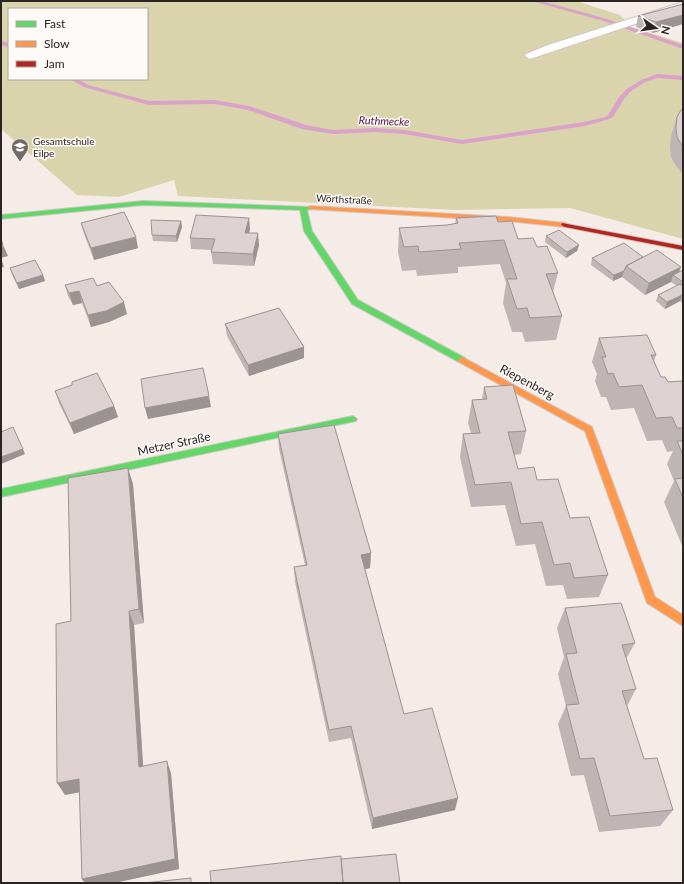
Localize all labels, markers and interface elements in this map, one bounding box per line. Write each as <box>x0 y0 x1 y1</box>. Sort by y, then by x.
legend <box>8 8 148 80</box>
north arrow <box>636 8 676 48</box>
text: Fast <box>44 16 66 31</box>
text: N <box>659 25 674 36</box>
text: Slow <box>44 36 70 51</box>
text: Jam <box>44 56 65 71</box>
water label: Ruthmecke <box>358 113 410 128</box>
place label: Gesamtschule Eilpe <box>33 135 94 159</box>
school or university icon: Gesamtschule Eilpe <box>10 137 30 162</box>
street label: Wörthstraße <box>316 192 372 206</box>
street label: Riepenberg <box>497 361 557 402</box>
street label: Metzer Straße <box>136 428 212 459</box>

